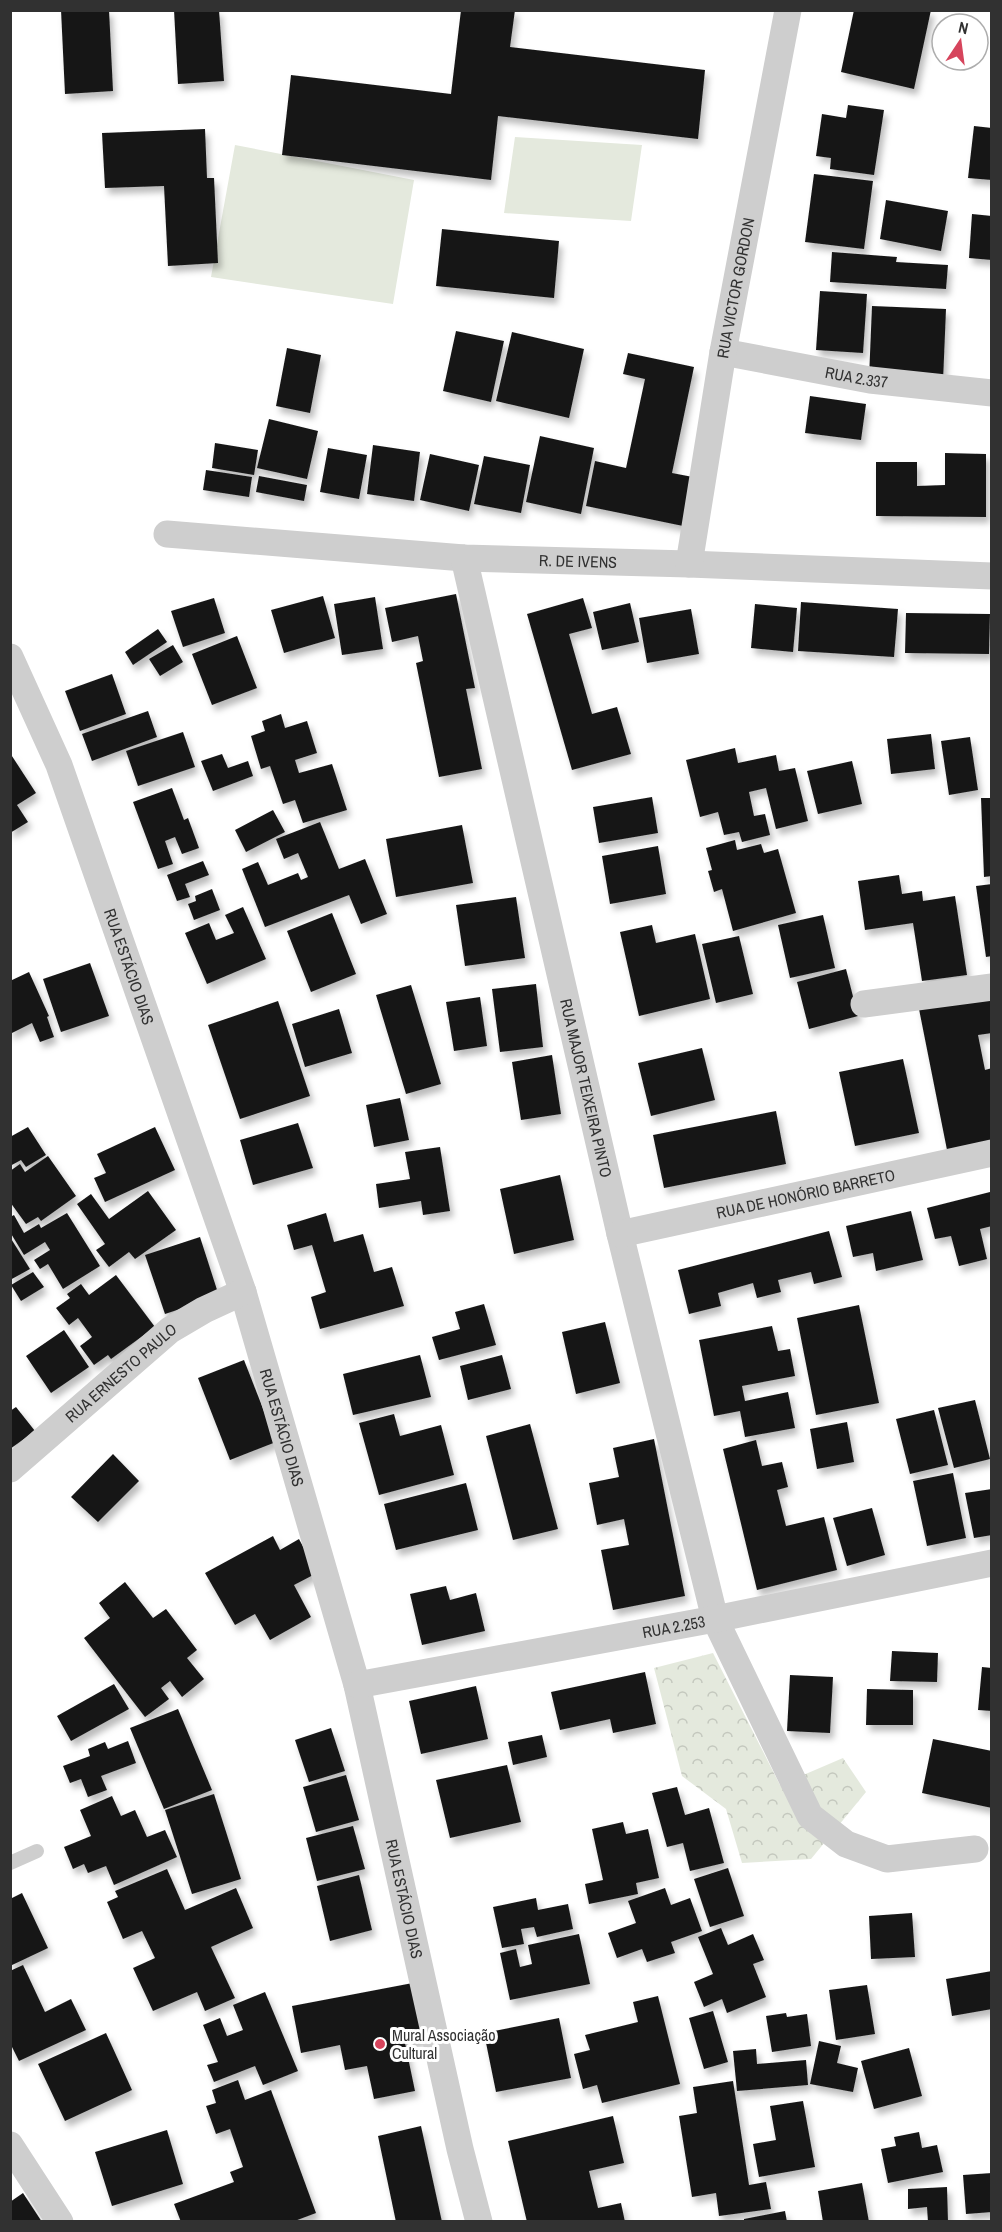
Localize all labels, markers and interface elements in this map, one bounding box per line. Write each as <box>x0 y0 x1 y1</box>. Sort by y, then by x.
north arrow <box>930 12 990 72</box>
text: N <box>956 16 970 39</box>
street label: RUA VICTOR GORDON <box>711 216 759 360</box>
street label: RUA 2.337 <box>823 361 889 393</box>
street label: R. DE IVENS <box>539 549 618 573</box>
street label: RUA ESTÁCIO DIAS <box>99 905 160 1028</box>
street label: RUA MAJOR TEIXEIRA PINTO <box>555 997 618 1180</box>
street label: RUA DE HONÓRIO BARRETO <box>714 1163 897 1224</box>
street label: RUA ERNESTO PAULO <box>60 1318 180 1427</box>
street label: RUA ESTÁCIO DIAS <box>255 1366 310 1489</box>
street label: RUA 2.253 <box>640 1610 707 1643</box>
street label: RUA ESTÁCIO DIAS <box>381 1837 428 1961</box>
place label: Mural Associação Cultural <box>392 2024 496 2064</box>
marker: Mural Associação Cultural <box>373 2037 387 2051</box>

